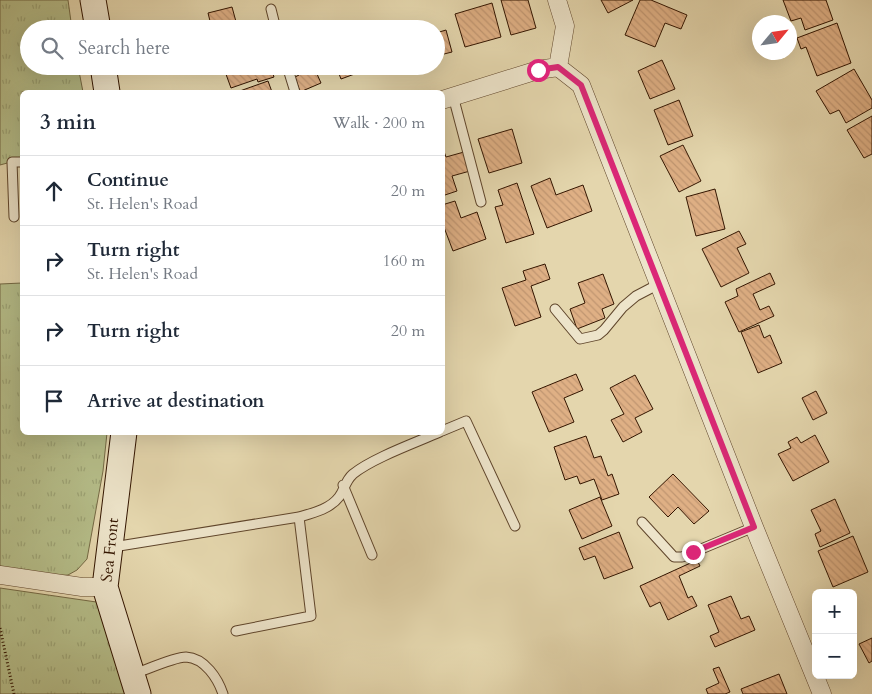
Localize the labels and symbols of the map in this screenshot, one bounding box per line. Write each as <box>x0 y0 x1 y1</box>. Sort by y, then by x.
north arrow <box>752 15 797 60</box>
route start <box>527 59 550 82</box>
street label: Sea Front <box>96 517 124 583</box>
route end <box>682 541 705 564</box>

